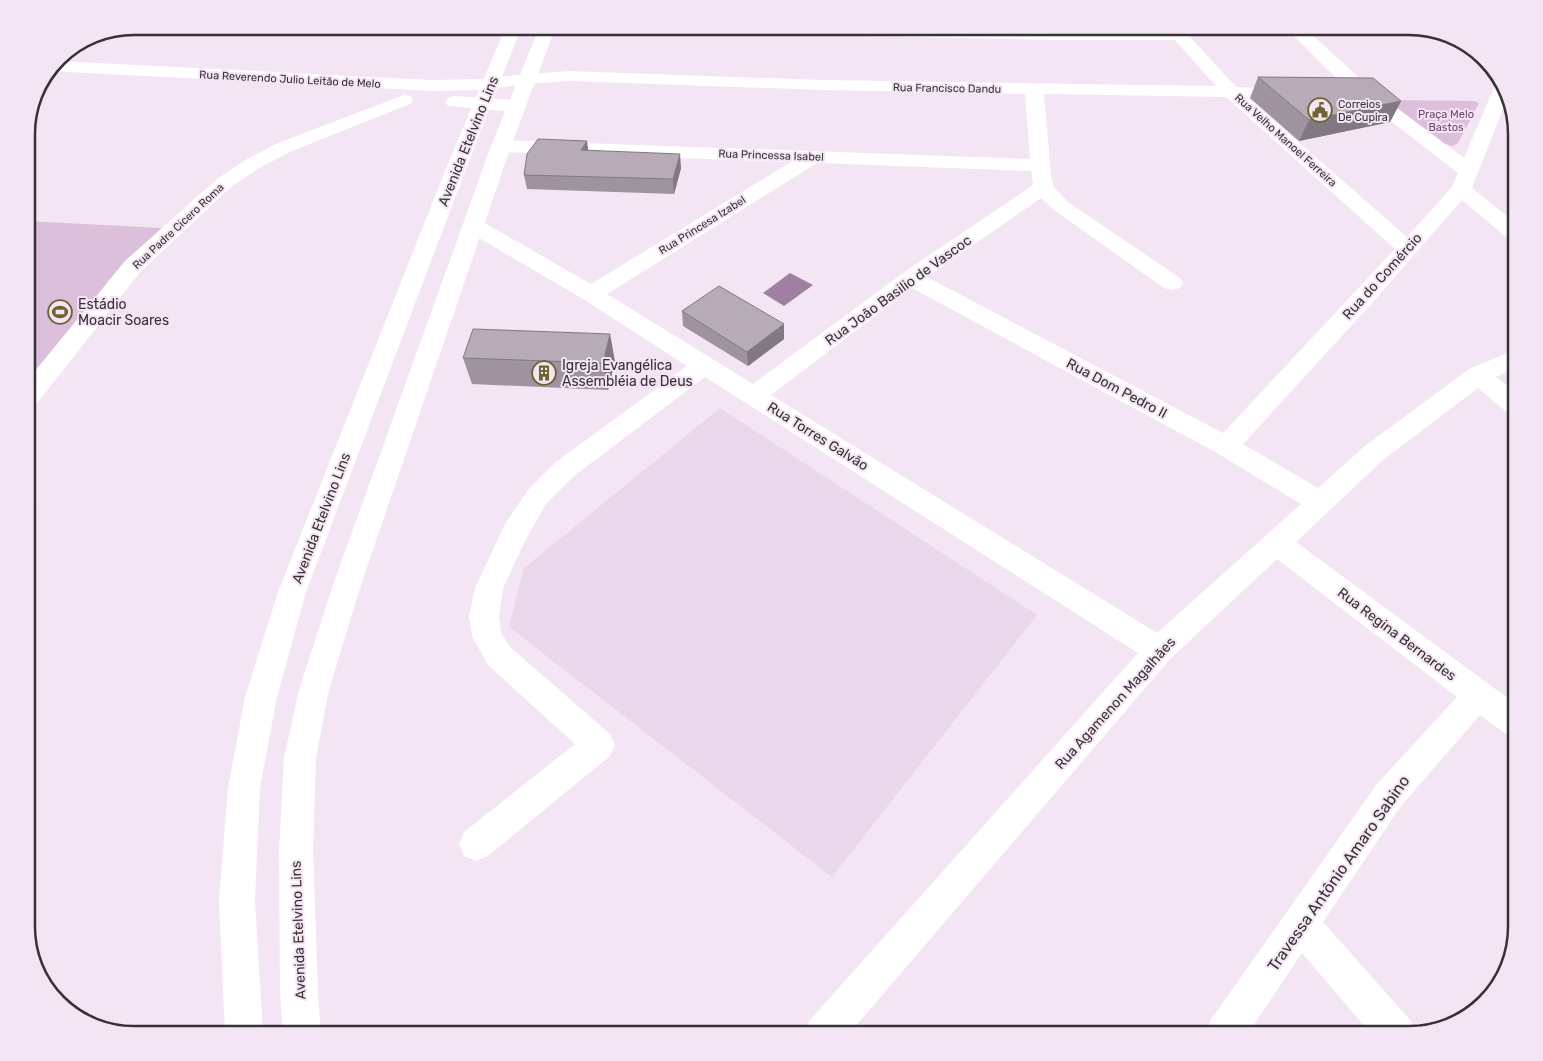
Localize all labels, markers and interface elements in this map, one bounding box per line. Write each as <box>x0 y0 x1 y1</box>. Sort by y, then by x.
street label: Rua Reverendo Julio Leitão de Melo <box>199 68 381 91</box>
street label: Avenida Etelvino Lins <box>435 74 502 209</box>
street label: Rua Francisco Dandu <box>893 81 1001 96</box>
street label: Rua Velho Manoel Ferreira <box>1232 91 1339 190</box>
public building icon: Correios De Cupira <box>1307 97 1333 123</box>
place label: Correios De Cupira <box>1338 98 1388 124</box>
park label: Praça Melo Bastos <box>1418 108 1474 134</box>
street label: Rua Princessa Isabel <box>718 147 824 164</box>
street label: Rua Padre Cicero Roma <box>130 181 227 272</box>
street label: Rua Princesa Izabel <box>656 193 748 257</box>
street label: Rua do Comércio <box>1339 230 1426 323</box>
street label: Rua João Basilio de Vascoc <box>822 231 975 349</box>
place label: Estádio Moacir Soares <box>78 296 169 329</box>
sports icon: Estádio Moacir Soares <box>47 299 73 325</box>
street label: Rua Dom Pedro II <box>1063 355 1170 422</box>
place label: Igreja Evangélica Assembléia de Deus <box>562 357 693 390</box>
building icon: Igreja Evangélica Assembléia de Deus <box>531 360 557 386</box>
street label: Rua Torres Galvão <box>764 398 871 474</box>
street label: Avenida Etelvino Lins <box>289 450 354 586</box>
street label: Rua Regina Bernardes <box>1334 584 1459 685</box>
street label: Rua Agamenon Magalhães <box>1051 634 1179 773</box>
street label: Travessa Antônio Amaro Sabino <box>1263 772 1413 975</box>
street label: Avenida Etelvino Lins <box>288 860 309 1000</box>

